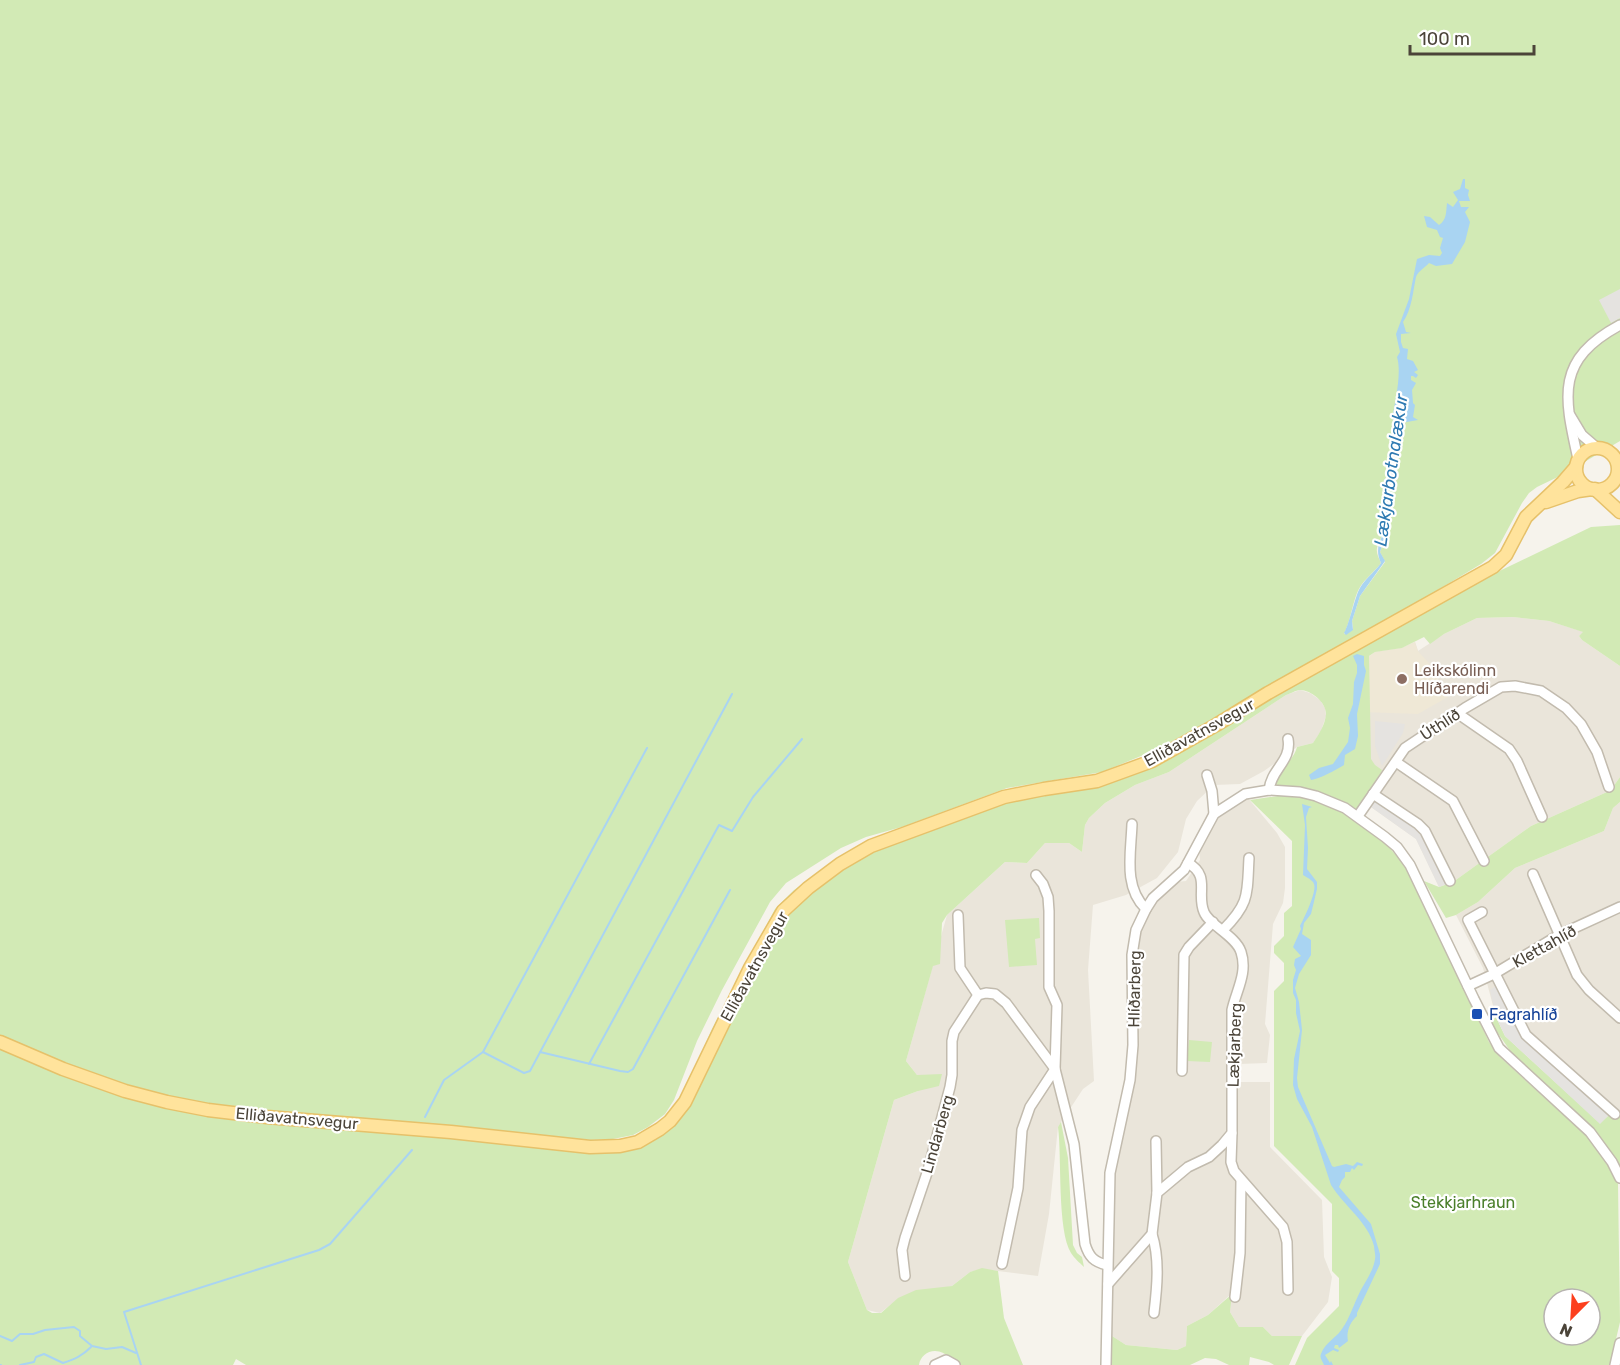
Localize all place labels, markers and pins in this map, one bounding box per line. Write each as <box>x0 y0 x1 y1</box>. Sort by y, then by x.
place label: Leikskólinn Hlíðarendi <box>1414 661 1496 698</box>
marker: Leikskólinn Hlíðarendi <box>1395 672 1409 686</box>
place label: Fagrahlíð <box>1489 1005 1558 1024</box>
marker: Fagrahlíð <box>1470 1007 1484 1021</box>

